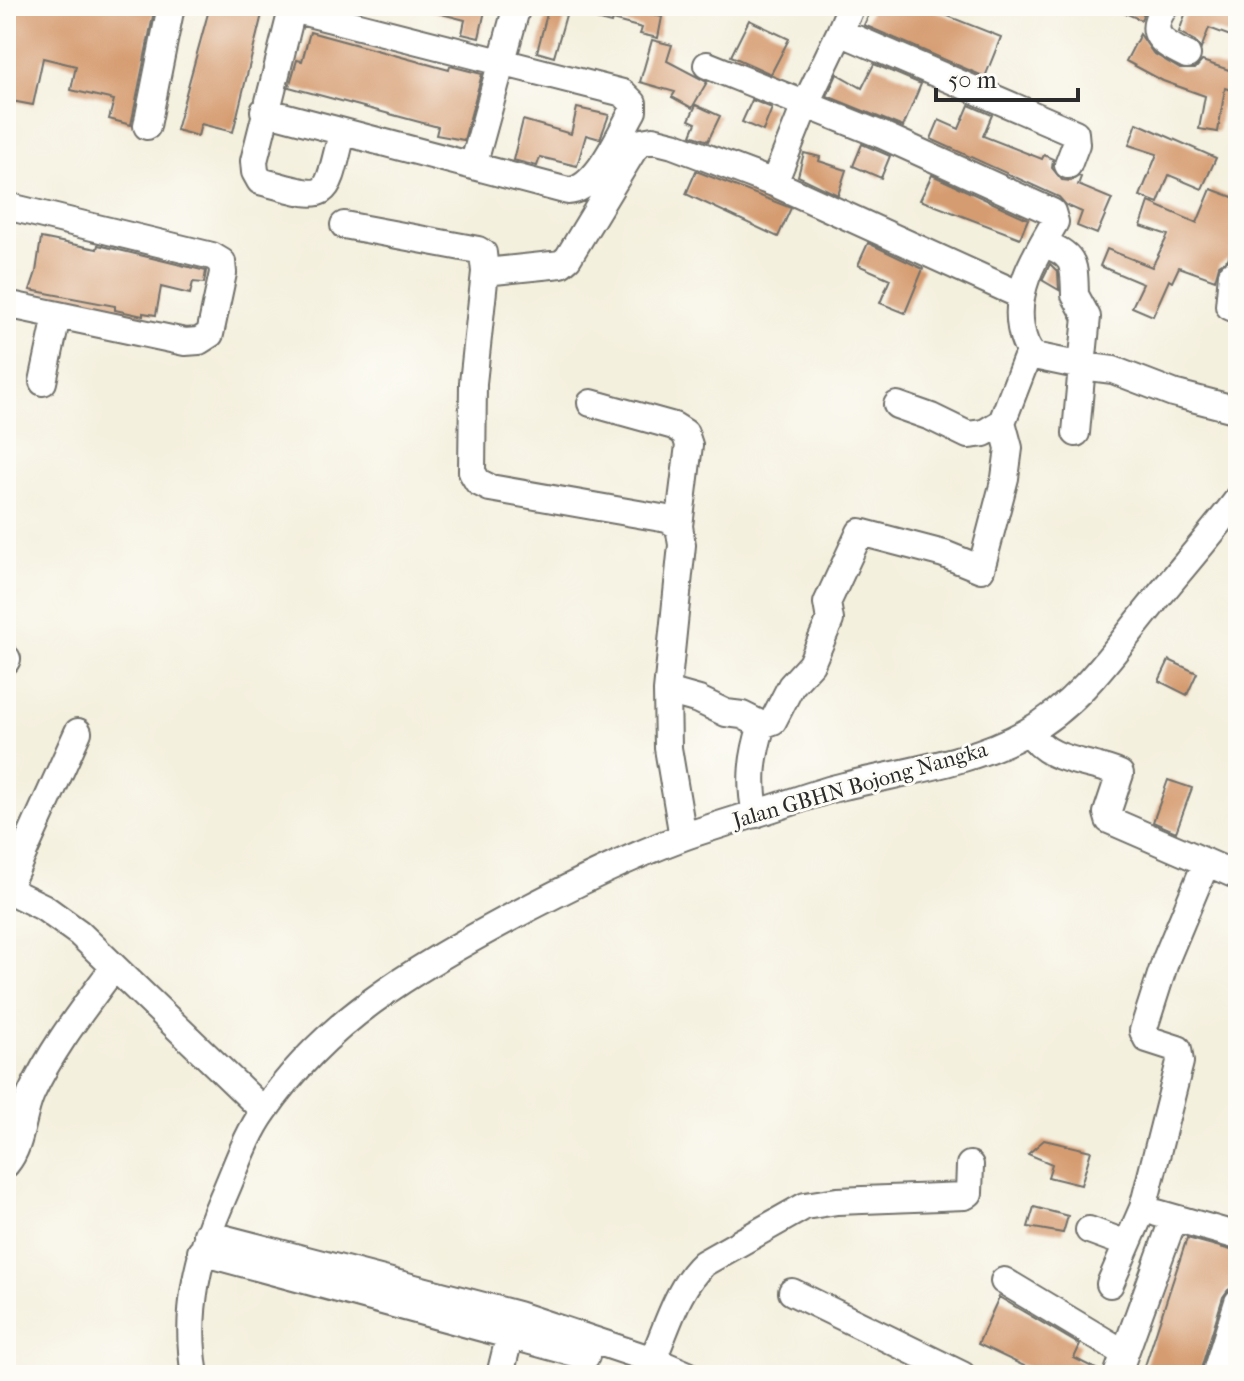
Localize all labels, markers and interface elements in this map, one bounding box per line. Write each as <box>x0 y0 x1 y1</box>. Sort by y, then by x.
scale bar <box>936 52 1078 102</box>
text: 50 m <box>948 66 997 94</box>
street label: Jalan GBHN Bojong Nangka <box>728 736 991 834</box>

